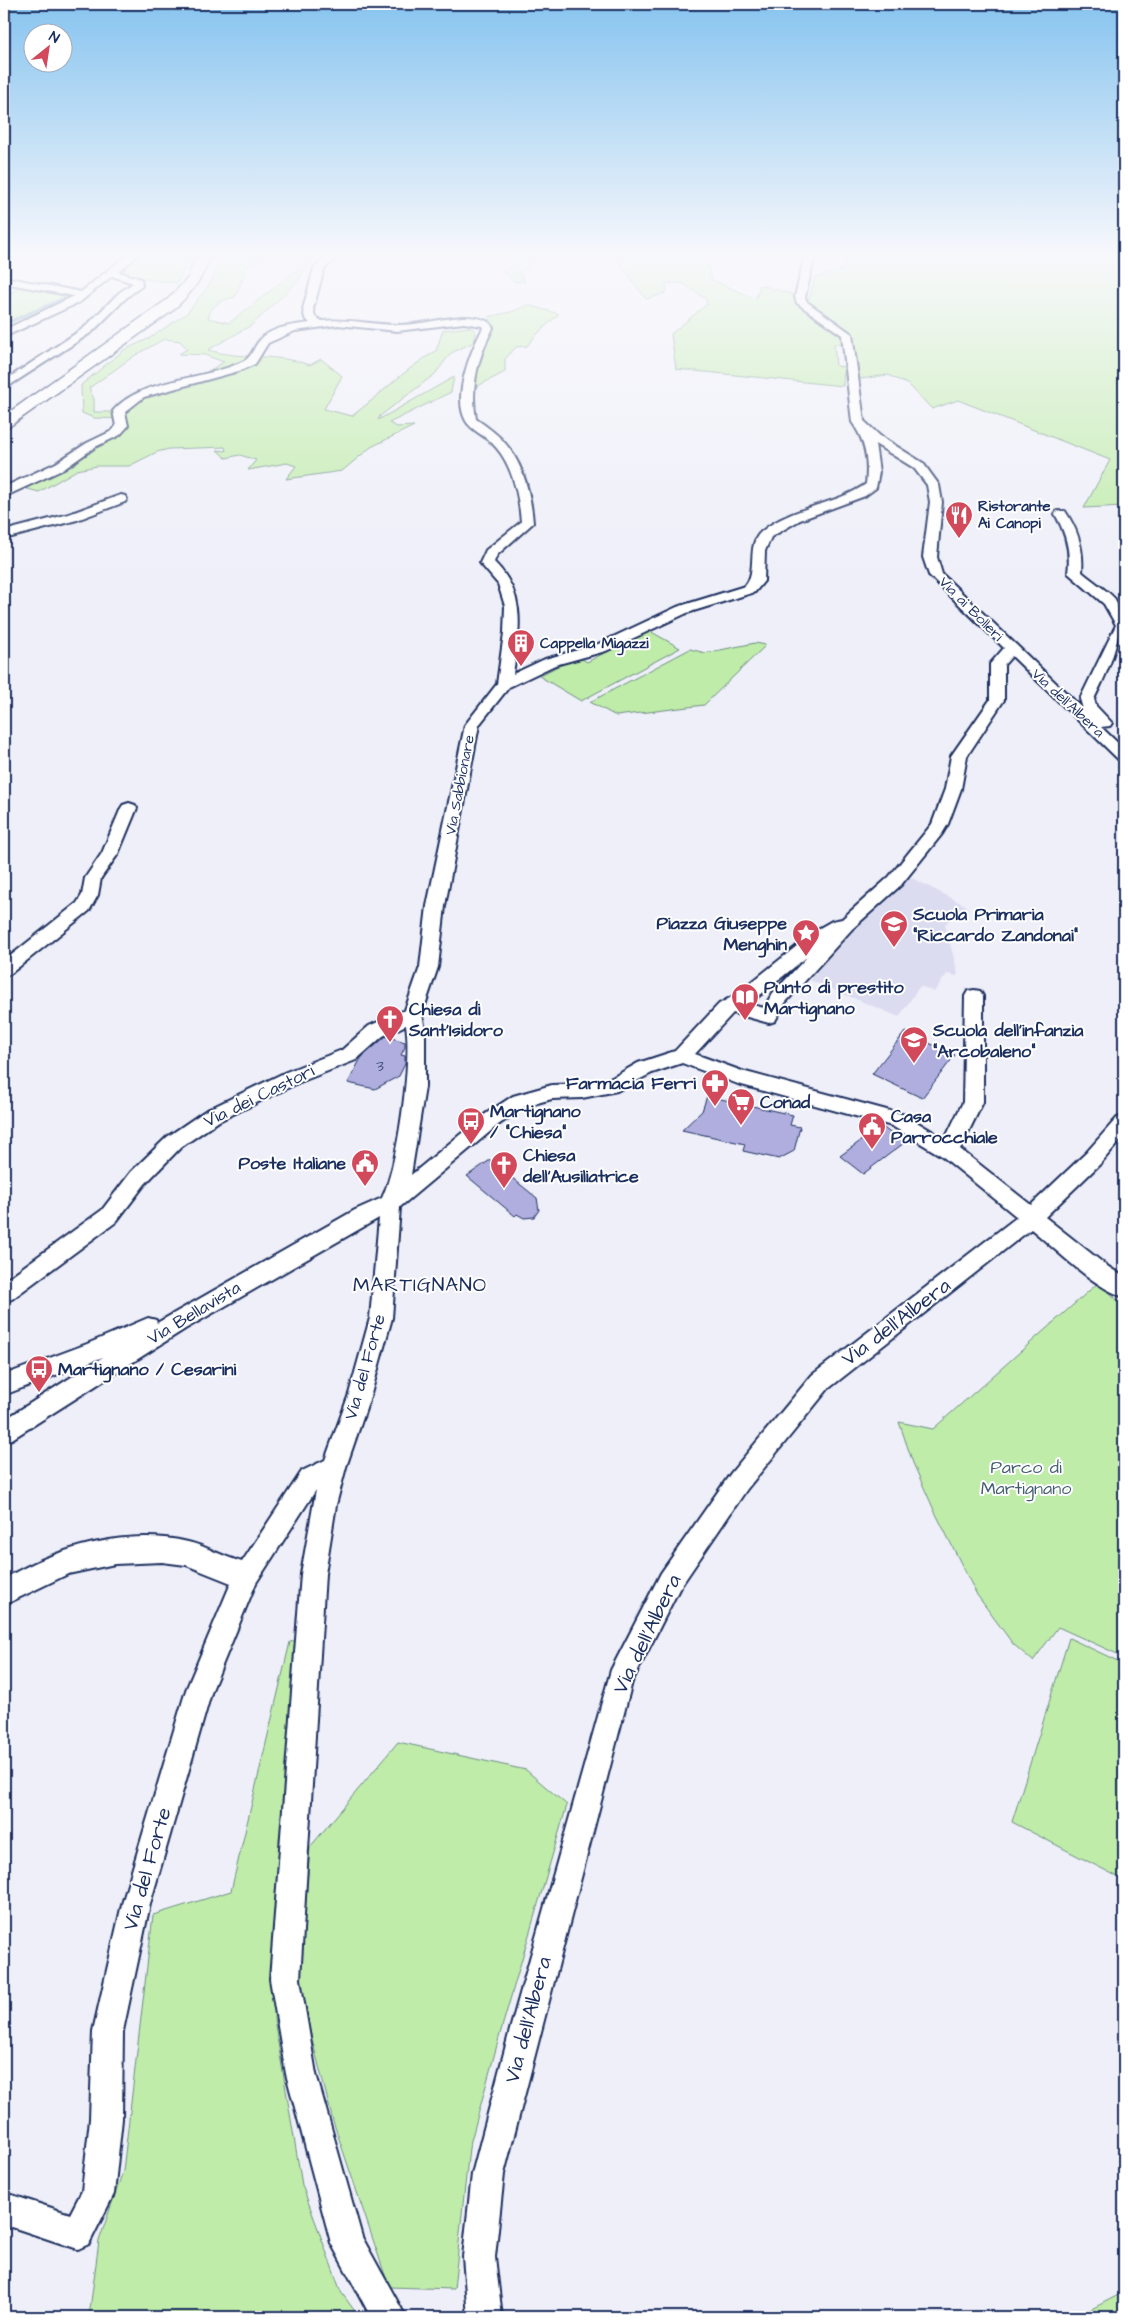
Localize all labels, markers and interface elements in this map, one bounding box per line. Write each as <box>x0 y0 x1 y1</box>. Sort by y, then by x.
north arrow <box>22 22 72 72</box>
text: N <box>45 27 63 49</box>
place label: Ristorante Ai Canopi <box>978 496 1051 534</box>
restaurant icon: Ristorante Ai Canopi <box>944 500 974 539</box>
street label: Via ai Bolleri <box>934 572 1009 647</box>
building icon: Cappella Migazzi <box>506 628 536 667</box>
place label: Cappella Migazzi <box>540 633 649 656</box>
street label: Via dell'Albera <box>1027 664 1109 743</box>
street label: Via Sabbionare <box>440 733 480 837</box>
place label: Scuola Primaria "Riccardo Zandonai" <box>912 902 1079 948</box>
school or university icon: Scuola Primaria "Riccardo Zandonai" <box>879 909 909 948</box>
place label: Piazza Giuseppe Menghin <box>657 911 787 958</box>
place icon: Piazza Giuseppe Menghin <box>791 918 821 957</box>
place label: Punto di prestito Martignano <box>764 975 904 1022</box>
library icon: Punto di prestito Martignano <box>730 982 760 1021</box>
place label: Chiesa di Sant'Isidoro <box>408 997 504 1043</box>
church icon: Chiesa di Sant'Isidoro <box>375 1004 405 1043</box>
place label: Scuola dell'infanzia "Arcobaleno" <box>932 1018 1084 1064</box>
school or university icon: Scuola dell'infanzia "Arcobaleno" <box>899 1025 929 1064</box>
house number: 3 <box>376 1056 384 1077</box>
street label: Via dei Castori <box>199 1058 319 1134</box>
pharmacy icon: Farmacia Ferri <box>700 1068 730 1107</box>
place label: Farmacia Ferri <box>566 1071 696 1096</box>
supermarket icon: Conad <box>726 1087 756 1126</box>
place label: Conad <box>760 1090 811 1115</box>
place label: Martignano / "Chiesa" <box>490 1099 581 1145</box>
place label: Casa Parrocchiale <box>891 1104 998 1150</box>
bus stop icon: Martignano / "Chiesa" <box>456 1106 486 1145</box>
public building icon: Casa Parrocchiale <box>857 1111 887 1150</box>
place label: Chiesa dell'Ausiliatrice <box>522 1143 639 1189</box>
public building icon: Poste Italiane <box>350 1148 380 1187</box>
church icon: Chiesa dell'Ausiliatrice <box>489 1150 519 1189</box>
place label: Poste Italiane <box>239 1151 346 1176</box>
district label: MARTIGNANO <box>353 1271 487 1299</box>
street label: Via dell'Albera <box>835 1271 957 1373</box>
street label: Via Bellavista <box>142 1275 246 1351</box>
street label: Via del Forte <box>338 1311 392 1423</box>
bus stop icon: Martignano / Cesarini <box>24 1354 54 1393</box>
place label: Martignano / Cesarini <box>58 1357 236 1383</box>
park label: Parco di Martignano <box>981 1455 1071 1502</box>
street label: Via dell'Albera <box>606 1569 689 1699</box>
street label: Via del Forte <box>116 1804 178 1934</box>
street label: Via dell'Albera <box>497 1953 559 2086</box>

